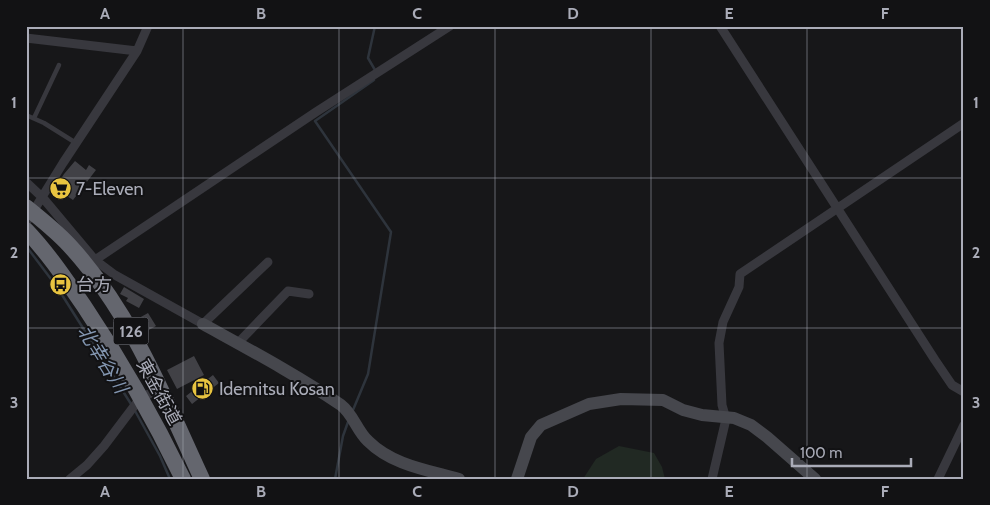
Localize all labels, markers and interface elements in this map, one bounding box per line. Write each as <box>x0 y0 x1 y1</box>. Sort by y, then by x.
text: A <box>100 4 110 23</box>
text: B <box>256 4 266 23</box>
text: C <box>412 4 422 23</box>
text: D <box>567 4 579 23</box>
text: E <box>724 4 734 23</box>
text: F <box>881 4 890 23</box>
text: 1 <box>11 93 17 112</box>
text: 1 <box>973 93 979 112</box>
supermarket icon: 7-Eleven <box>48 177 72 201</box>
place label: 7-Eleven <box>76 178 144 200</box>
text: 2 <box>10 243 18 262</box>
text: 2 <box>972 243 980 262</box>
bus stop icon: 台方 <box>48 273 72 297</box>
place label: 台方 <box>76 274 112 296</box>
road number: 126 <box>114 318 148 344</box>
water label: 北幸谷川 <box>73 321 134 399</box>
street label: 東金街道 <box>132 355 186 429</box>
fuel station icon: Idemitsu Kosan <box>191 377 215 401</box>
place label: Idemitsu Kosan <box>219 378 335 400</box>
text: 3 <box>10 393 18 412</box>
text: 3 <box>972 393 980 412</box>
scale bar <box>792 435 911 467</box>
text: 100 m <box>800 444 842 462</box>
text: A <box>100 482 110 501</box>
text: B <box>256 482 266 501</box>
text: C <box>412 482 422 501</box>
text: D <box>567 482 579 501</box>
text: E <box>724 482 734 501</box>
text: F <box>881 482 890 501</box>

